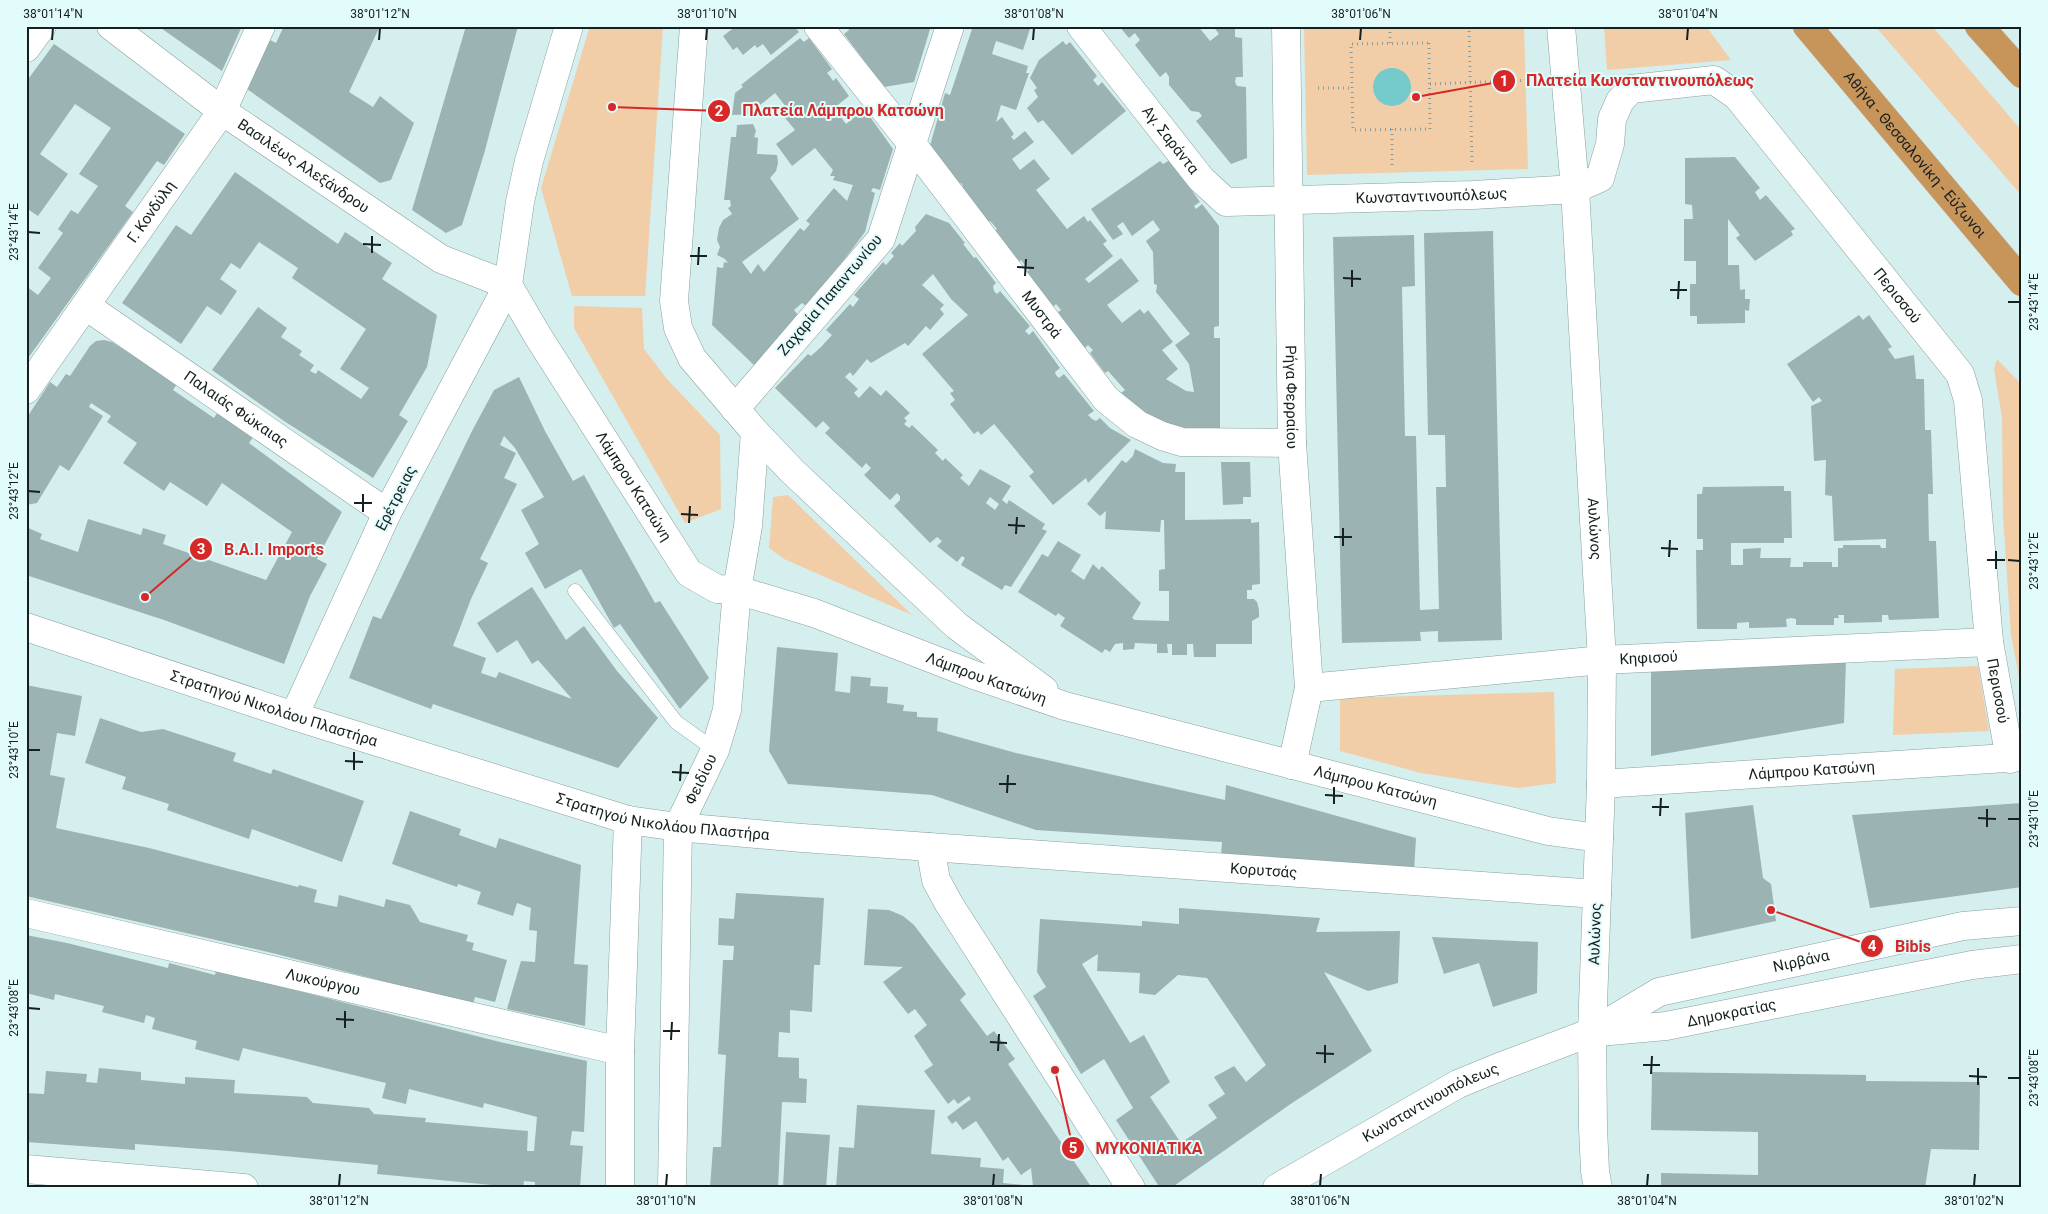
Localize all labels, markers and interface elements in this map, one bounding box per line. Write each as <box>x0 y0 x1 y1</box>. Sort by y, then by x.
text: 38°01'14"N <box>23 7 83 21</box>
text: 38°01'12"N <box>350 7 410 21</box>
text: 38°01'10"N <box>677 7 737 21</box>
text: 38°01'08"N <box>1004 7 1064 21</box>
text: 38°01'06"N <box>1331 7 1391 21</box>
text: 38°01'04"N <box>1658 7 1718 21</box>
callout: Πλατεία Κωνσταντινουπόλεως <box>1491 65 1764 96</box>
street label: Αθήνα - Θεσσαλονίκη - Εύζωνοι <box>1840 68 1990 242</box>
text: Πλατεία Κωνσταντινουπόλεως <box>1526 71 1754 90</box>
text: 1 <box>1500 72 1508 90</box>
callout: Πλατεία Λάμπρου Κατσώνη <box>707 95 953 126</box>
text: Πλατεία Λάμπρου Κατσώνη <box>742 101 944 120</box>
text: 2 <box>715 102 724 120</box>
street label: Αγ. Σαράντα <box>1138 102 1203 178</box>
street label: Βασιλέως Αλεξάνδρου <box>234 115 373 217</box>
street label: Γ. Κονδύλη <box>123 177 179 246</box>
street label: Κωνσταντινουπόλεως <box>1355 184 1508 207</box>
text: 23°43'14"E <box>7 203 21 261</box>
street label: Ζαχαρία Παπαντωνίου <box>774 231 886 359</box>
street label: Περισσού <box>1870 264 1925 327</box>
text: 23°43'14"E <box>2027 273 2041 331</box>
street label: Μυστρά <box>1018 287 1066 342</box>
street label: Ρήγα Φερραίου <box>1282 345 1301 449</box>
street label: Παλαιάς Φώκαιας <box>180 367 291 451</box>
street label: Λάμπρου Κατσώνη <box>592 428 675 545</box>
text: 23°43'12"E <box>7 462 21 520</box>
street label: Ερέτρειας <box>372 462 420 534</box>
street label: Αυλώνος <box>1584 497 1605 561</box>
text: 23°43'12"E <box>2027 532 2041 590</box>
callout: B.A.I. Imports <box>189 533 334 564</box>
text: 3 <box>197 540 205 558</box>
text: B.A.I. Imports <box>224 540 324 559</box>
street label: Κηφισού <box>1619 647 1678 668</box>
street label: Λάμπρου Κατσώνη <box>924 648 1049 708</box>
street label: Περισσού <box>1983 657 2012 725</box>
street label: Στρατηγού Νικολάου Πλαστήρα <box>168 667 380 751</box>
text: 23°43'10"E <box>7 721 21 779</box>
street label: Φειδίου <box>681 751 721 807</box>
street label: Λάμπρου Κατσώνη <box>1748 757 1875 784</box>
street label: Λάμπρου Κατσώνη <box>1312 762 1439 811</box>
street label: Στρατηγού Νικολάου Πλαστήρα <box>554 789 771 844</box>
text: 23°43'10"E <box>2027 790 2041 848</box>
street label: Κορυτσάς <box>1230 859 1298 882</box>
street label: Αυλώνος <box>1585 903 1605 965</box>
callout: Bibis <box>1860 931 1941 962</box>
text: 4 <box>1868 937 1877 955</box>
text: Bibis <box>1895 937 1931 956</box>
street label: Νιρβάνα <box>1771 946 1831 976</box>
street label: Λυκούργου <box>284 965 362 999</box>
text: 23°43'08"E <box>7 979 21 1037</box>
street label: Δημοκρατίας <box>1685 995 1778 1031</box>
text: 23°43'08"E <box>2027 1049 2041 1107</box>
street label: Κωνσταντινουπόλεως <box>1359 1059 1501 1146</box>
callout: ΜΥΚΟΝΙΑΤΙΚΑ <box>1060 1133 1212 1164</box>
text: 5 <box>1069 1139 1077 1157</box>
text: ΜΥΚΟΝΙΑΤΙΚΑ <box>1095 1139 1203 1158</box>
text: 38°01'12"N <box>309 1194 369 1208</box>
text: 38°01'10"N <box>636 1194 696 1208</box>
text: 38°01'08"N <box>963 1194 1023 1208</box>
text: 38°01'06"N <box>1290 1194 1350 1208</box>
text: 38°01'04"N <box>1617 1194 1677 1208</box>
text: 38°01'02"N <box>1944 1194 2004 1208</box>

